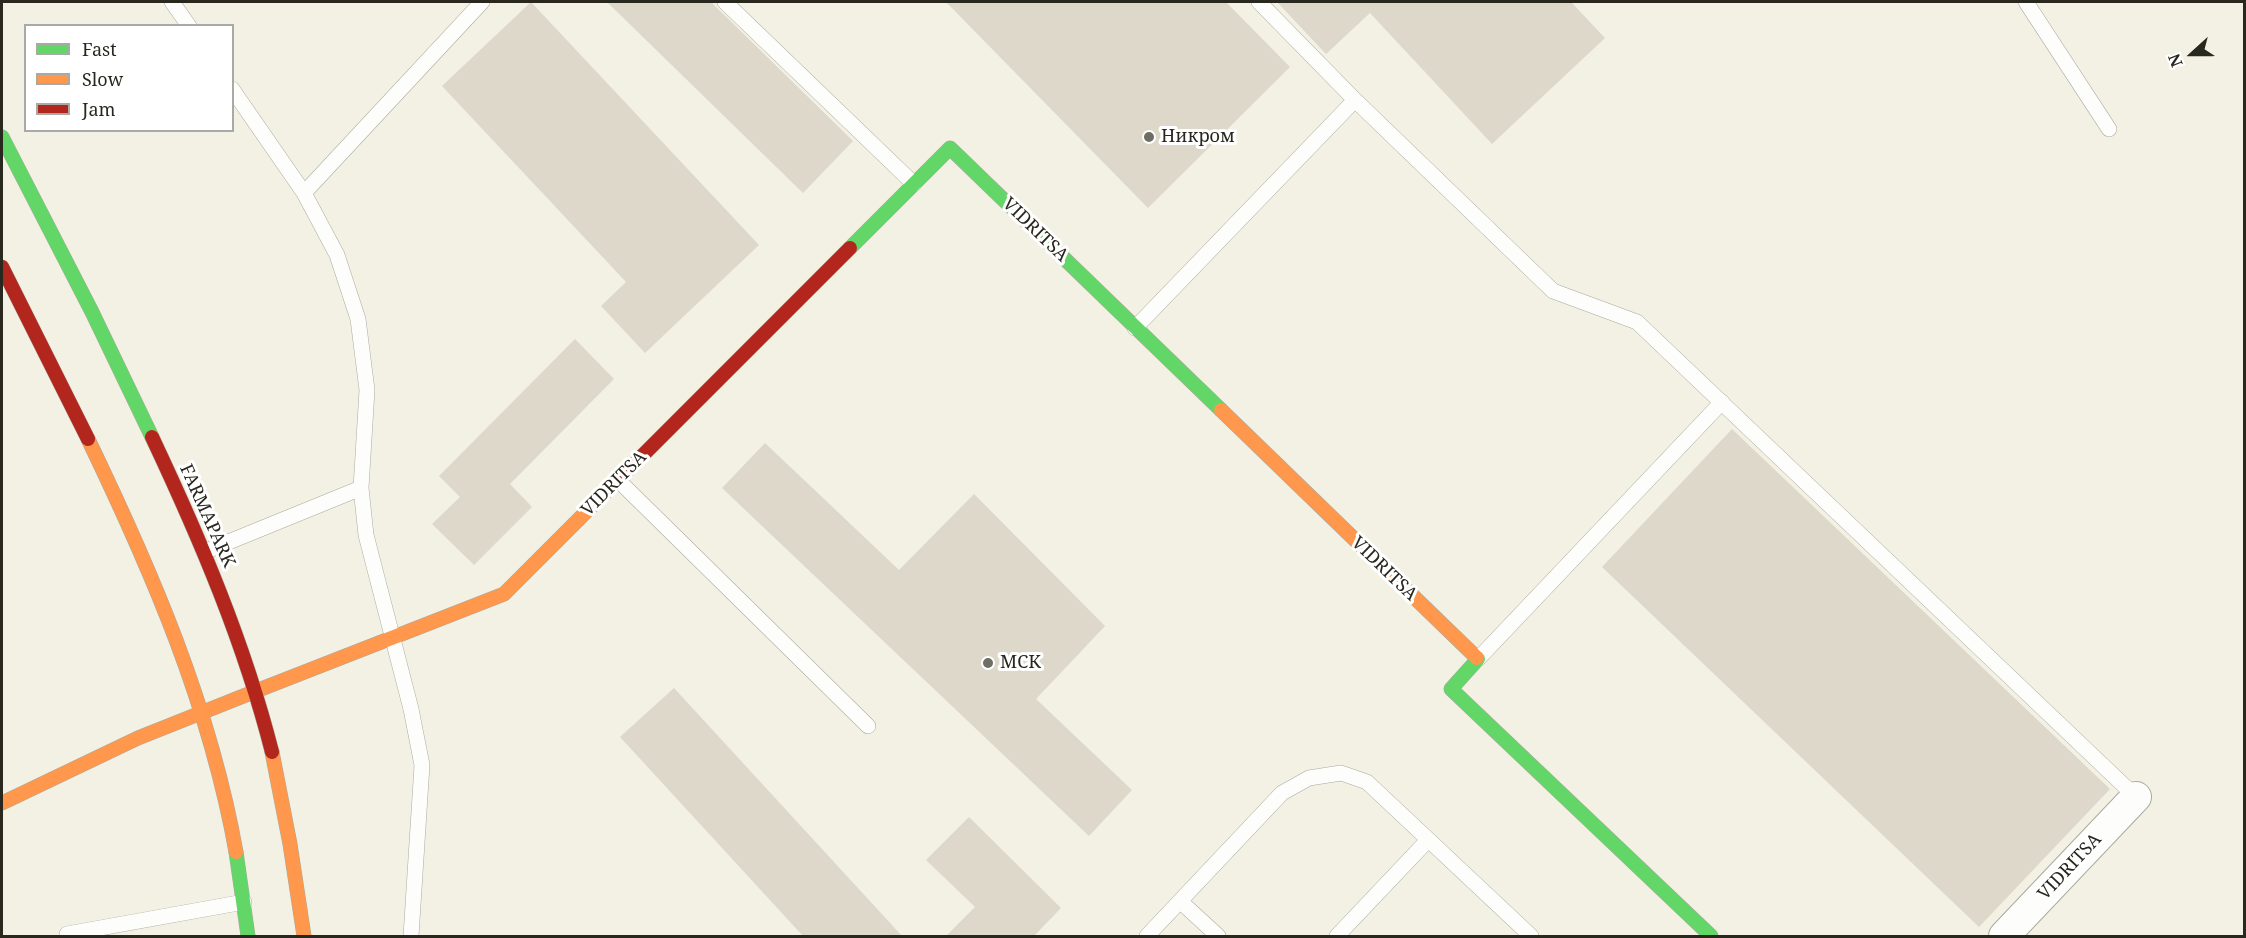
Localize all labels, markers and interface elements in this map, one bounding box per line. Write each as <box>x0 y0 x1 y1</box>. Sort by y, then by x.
legend <box>24 24 234 132</box>
north arrow <box>2162 24 2222 84</box>
text: Fast <box>82 37 117 61</box>
text: N <box>2163 51 2188 70</box>
text: Slow <box>82 67 123 91</box>
text: Jam <box>82 97 116 121</box>
place label: Никром <box>1161 126 1235 148</box>
marker: Никром <box>1142 130 1156 144</box>
street label: VIDRITSA <box>997 193 1073 267</box>
street label: VIDRITSA <box>577 447 651 521</box>
street label: FARMAPARK <box>175 461 239 571</box>
street label: VIDRITSA <box>1346 532 1422 606</box>
place label: МСК <box>1000 652 1041 674</box>
marker: МСК <box>981 656 995 670</box>
street label: VIDRITSA <box>2034 829 2106 905</box>

